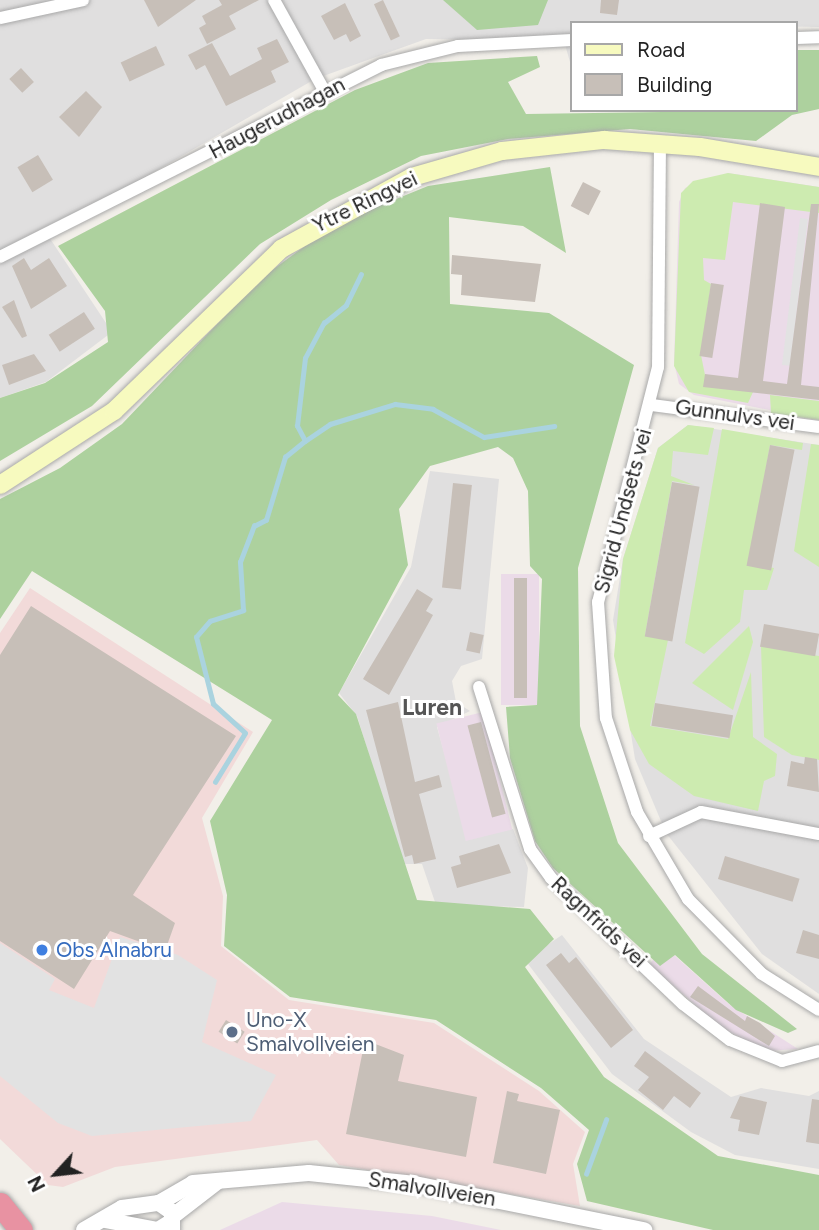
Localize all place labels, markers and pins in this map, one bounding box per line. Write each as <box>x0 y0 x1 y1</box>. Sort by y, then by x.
place label: Obs Alnabru <box>56 937 172 963</box>
marker: Obs Alnabru <box>34 942 50 958</box>
place label: Uno-X Smalvollveien <box>246 1007 374 1057</box>
marker: Uno-X Smalvollveien <box>224 1024 240 1040</box>

